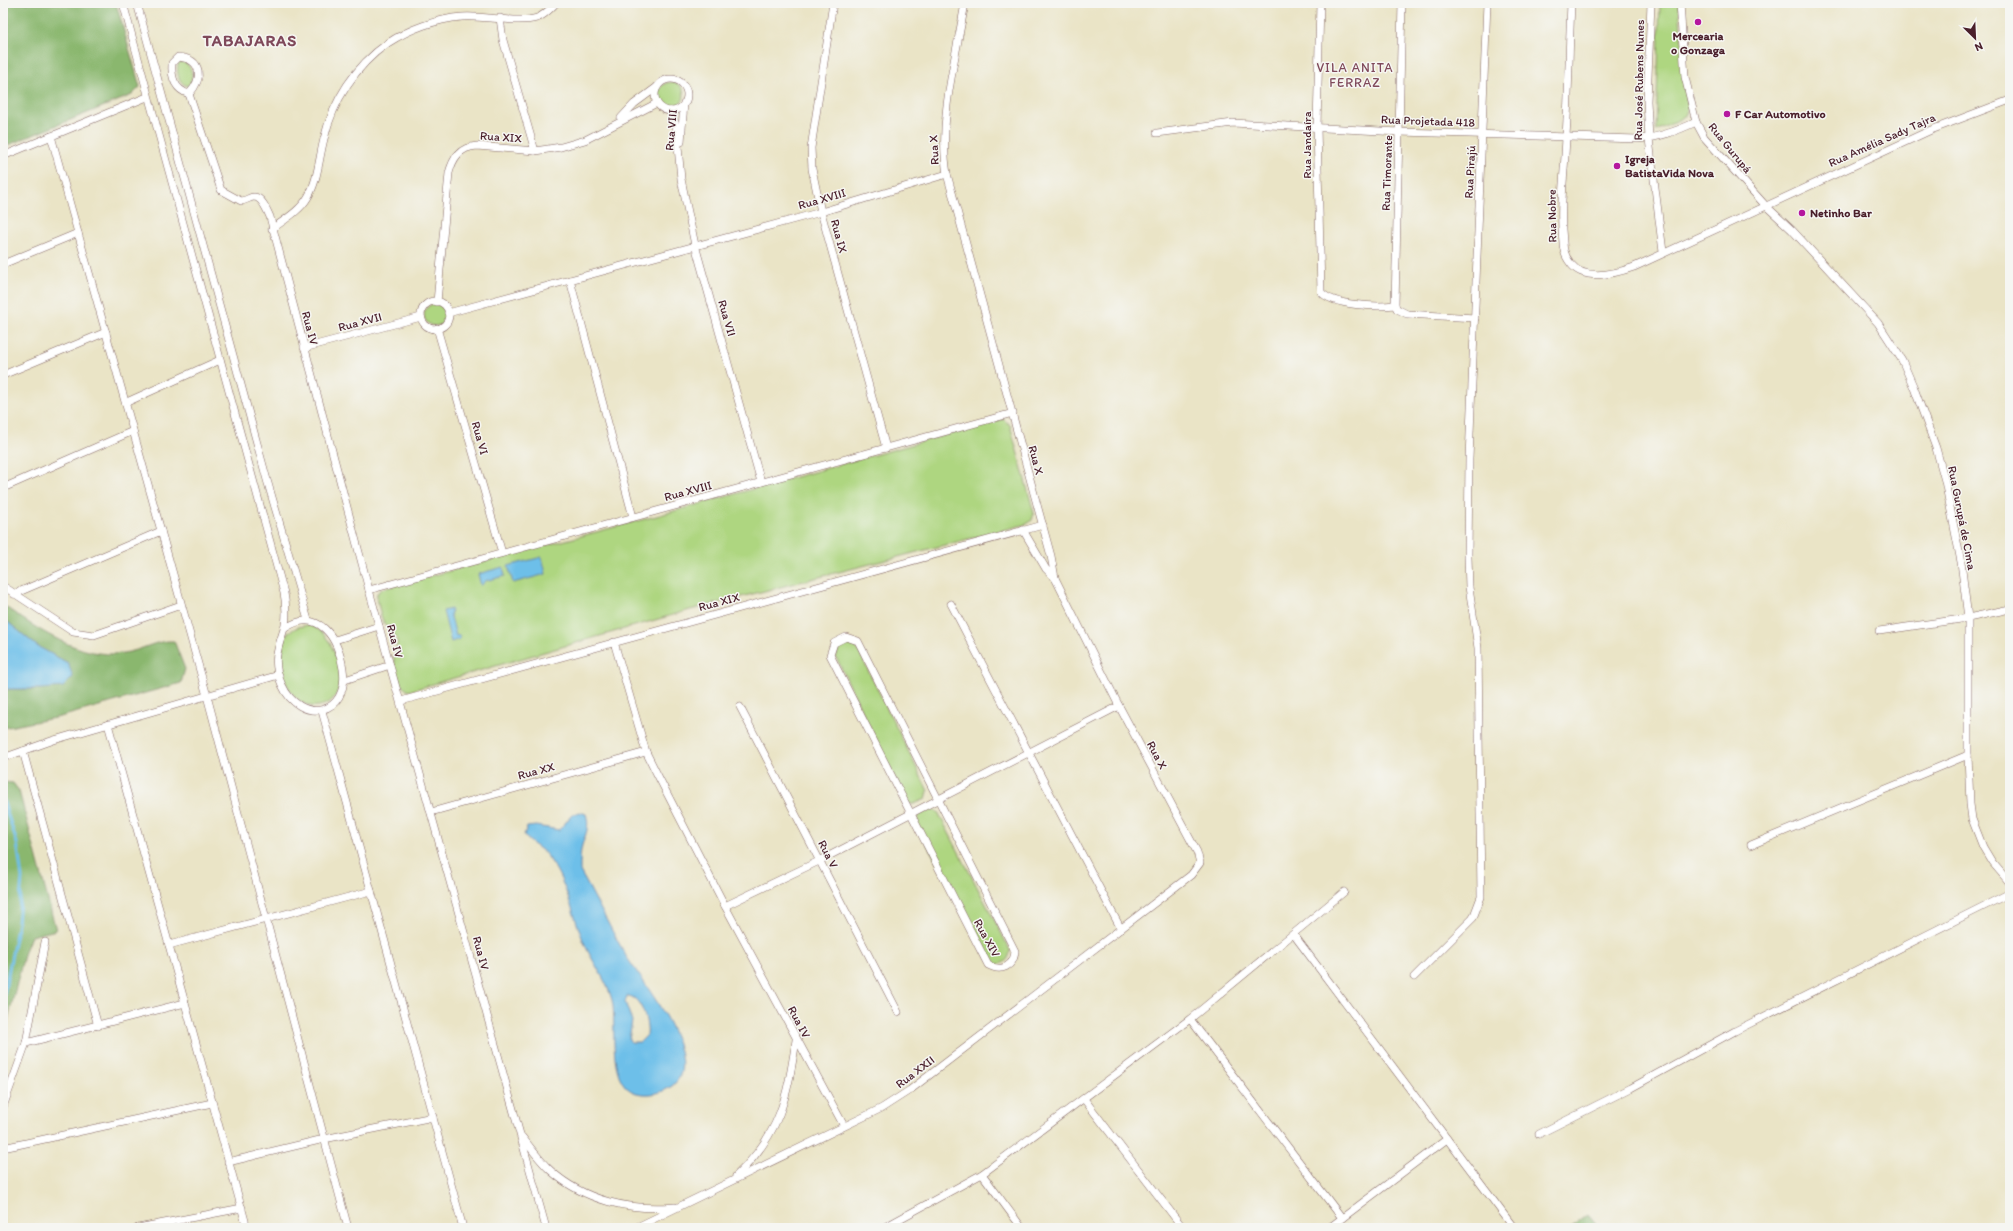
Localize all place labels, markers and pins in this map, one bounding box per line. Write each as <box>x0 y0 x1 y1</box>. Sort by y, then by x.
marker: Mercearia o Gonzaga <box>1693 17 1703 27</box>
place label: Mercearia o Gonzaga <box>1671 29 1726 58</box>
place label: F Car Automotivo <box>1735 107 1826 121</box>
marker: F Car Automotivo <box>1722 109 1732 119</box>
place label: Igreja BatistaVida Nova <box>1625 152 1715 180</box>
marker: Igreja BatistaVida Nova <box>1612 161 1622 171</box>
place label: Netinho Bar <box>1810 206 1872 220</box>
marker: Netinho Bar <box>1797 208 1807 218</box>

